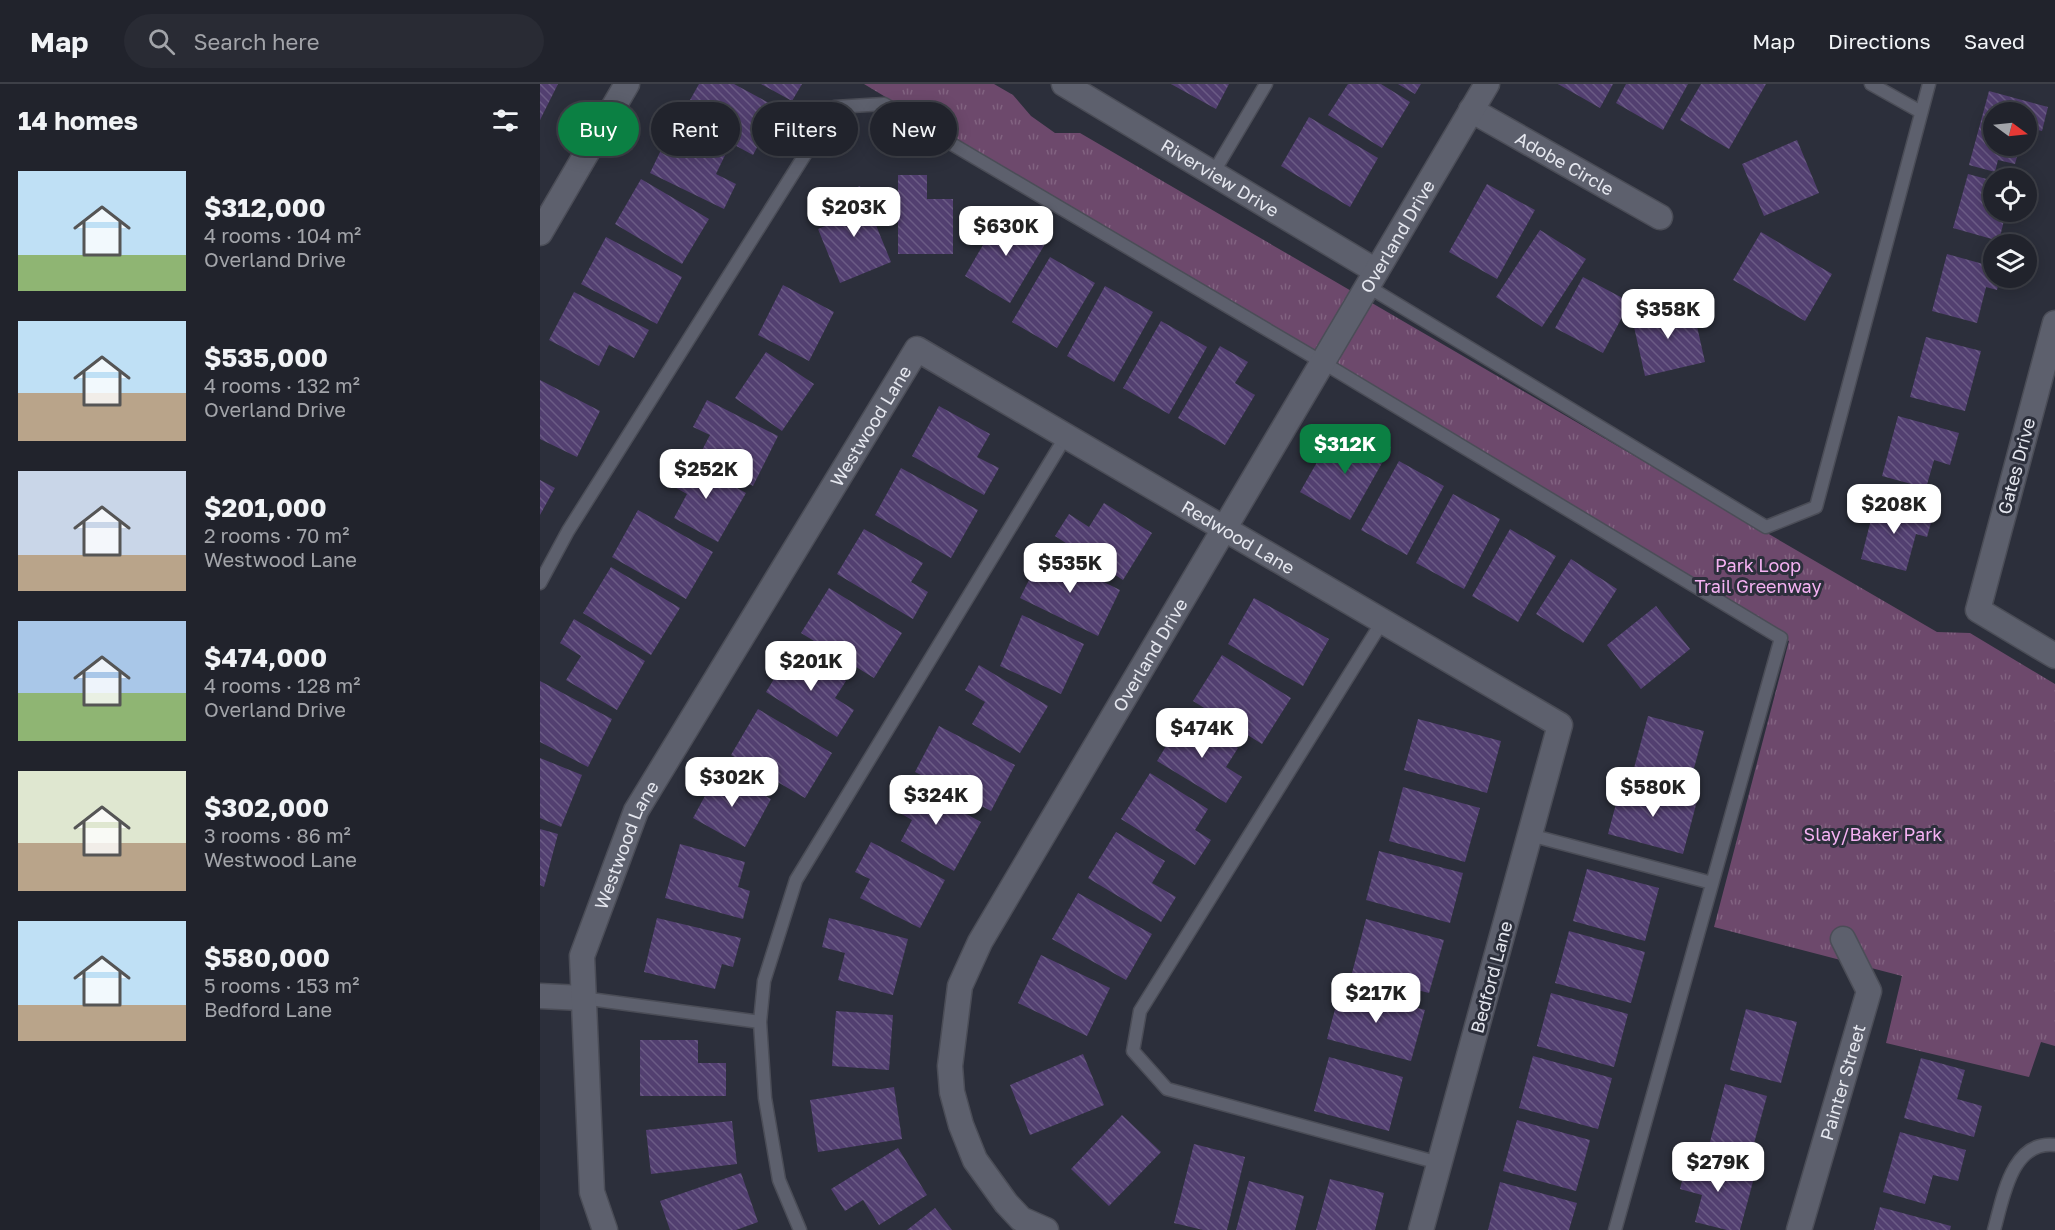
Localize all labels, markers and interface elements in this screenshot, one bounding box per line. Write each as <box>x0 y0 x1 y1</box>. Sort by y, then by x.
search box <box>124 14 544 68</box>
text: Map <box>30 25 88 58</box>
icon: search <box>145 25 178 58</box>
text: Search here <box>193 28 319 55</box>
text: Map <box>1752 28 1795 54</box>
text: Directions <box>1828 28 1931 54</box>
text: Saved <box>1964 28 2025 54</box>
chip: Buy <box>558 102 639 156</box>
chip: Rent <box>651 102 740 156</box>
chip: Filters <box>752 102 858 156</box>
chip: New <box>870 102 957 156</box>
north arrow <box>1983 102 2037 156</box>
map controls <box>1983 102 2037 288</box>
icon: filters <box>489 104 522 137</box>
text: 14 homes <box>18 105 138 136</box>
street label: Adobe Circle <box>1512 127 1618 200</box>
street label: Riverview Drive <box>1157 134 1283 221</box>
button: locate <box>1983 168 2037 222</box>
street label: Overland Drive <box>1355 176 1439 297</box>
pin: $203K <box>812 187 896 238</box>
text: $312,000 <box>204 192 326 223</box>
text: $203K <box>821 194 887 218</box>
icon: home <box>66 195 138 267</box>
pin: $630K <box>964 206 1048 257</box>
text: $630K <box>973 213 1039 237</box>
text: 4 rooms · 104 m² <box>204 223 361 247</box>
button: layers <box>1983 234 2037 288</box>
text: Overland Drive <box>204 247 346 271</box>
pin: $358K <box>1626 289 1710 340</box>
text: $358K <box>1635 296 1701 320</box>
text: $535,000 <box>204 342 328 373</box>
icon: home <box>66 345 138 417</box>
street label: Westwood Lane <box>825 361 915 490</box>
text: 4 rooms · 132 m² <box>204 373 360 397</box>
text: Overland Drive <box>204 397 346 421</box>
street label: Gates Drive <box>1993 415 2039 517</box>
pin: $312K <box>1303 424 1387 475</box>
text: $312K <box>1314 431 1376 455</box>
pin: $252K <box>664 449 748 500</box>
text: $252K <box>674 456 738 480</box>
pin: $208K <box>1852 484 1936 535</box>
text: $208K <box>1861 491 1927 515</box>
text: $201,000 <box>204 492 327 523</box>
icon: home <box>66 495 138 567</box>
street label: Redwood Lane <box>1178 495 1299 578</box>
text: 2 rooms · 70 m² <box>204 523 349 547</box>
pin: $535K <box>1028 543 1112 594</box>
text: Westwood Lane <box>204 547 357 571</box>
text: $535K <box>1038 550 1102 574</box>
park label: Park Loop Trail Greenway <box>1694 554 1822 597</box>
street label: Overland Drive <box>1108 594 1192 715</box>
pin: $201K <box>769 641 853 692</box>
text: $474,000 <box>204 642 327 673</box>
icon: home <box>66 645 138 717</box>
text: $201K <box>779 648 843 672</box>
text: 4 rooms · 128 m² <box>204 673 361 697</box>
text: Overland Drive <box>204 697 346 721</box>
pin: $474K <box>1160 708 1244 759</box>
text: $474K <box>1170 715 1234 739</box>
pin: $302K <box>690 757 774 808</box>
text: $302K <box>699 764 765 788</box>
pin: $580K <box>1611 767 1695 818</box>
text: $580K <box>1620 774 1686 798</box>
pin: $324K <box>894 775 978 826</box>
street label: Westwood Lane <box>589 776 663 912</box>
text: $324K <box>904 782 968 806</box>
text: $302,000 <box>204 792 329 823</box>
icon: home <box>66 795 138 867</box>
text: 3 rooms · 86 m² <box>204 823 351 847</box>
park label: Slay/Baker Park <box>1804 823 1942 845</box>
text: Westwood Lane <box>204 847 357 871</box>
street label: Bedford Lane <box>1465 918 1517 1036</box>
text: $580,000 <box>204 942 330 973</box>
icon: home <box>66 945 138 1017</box>
text: 5 rooms · 153 m² <box>204 973 359 997</box>
pin: $217K <box>1334 973 1418 1024</box>
text: $217K <box>1345 980 1407 1004</box>
text: Bedford Lane <box>204 997 332 1021</box>
street label: Painter Street <box>1815 1022 1870 1143</box>
pin: $279K <box>1676 1142 1760 1193</box>
text: $279K <box>1686 1149 1750 1173</box>

